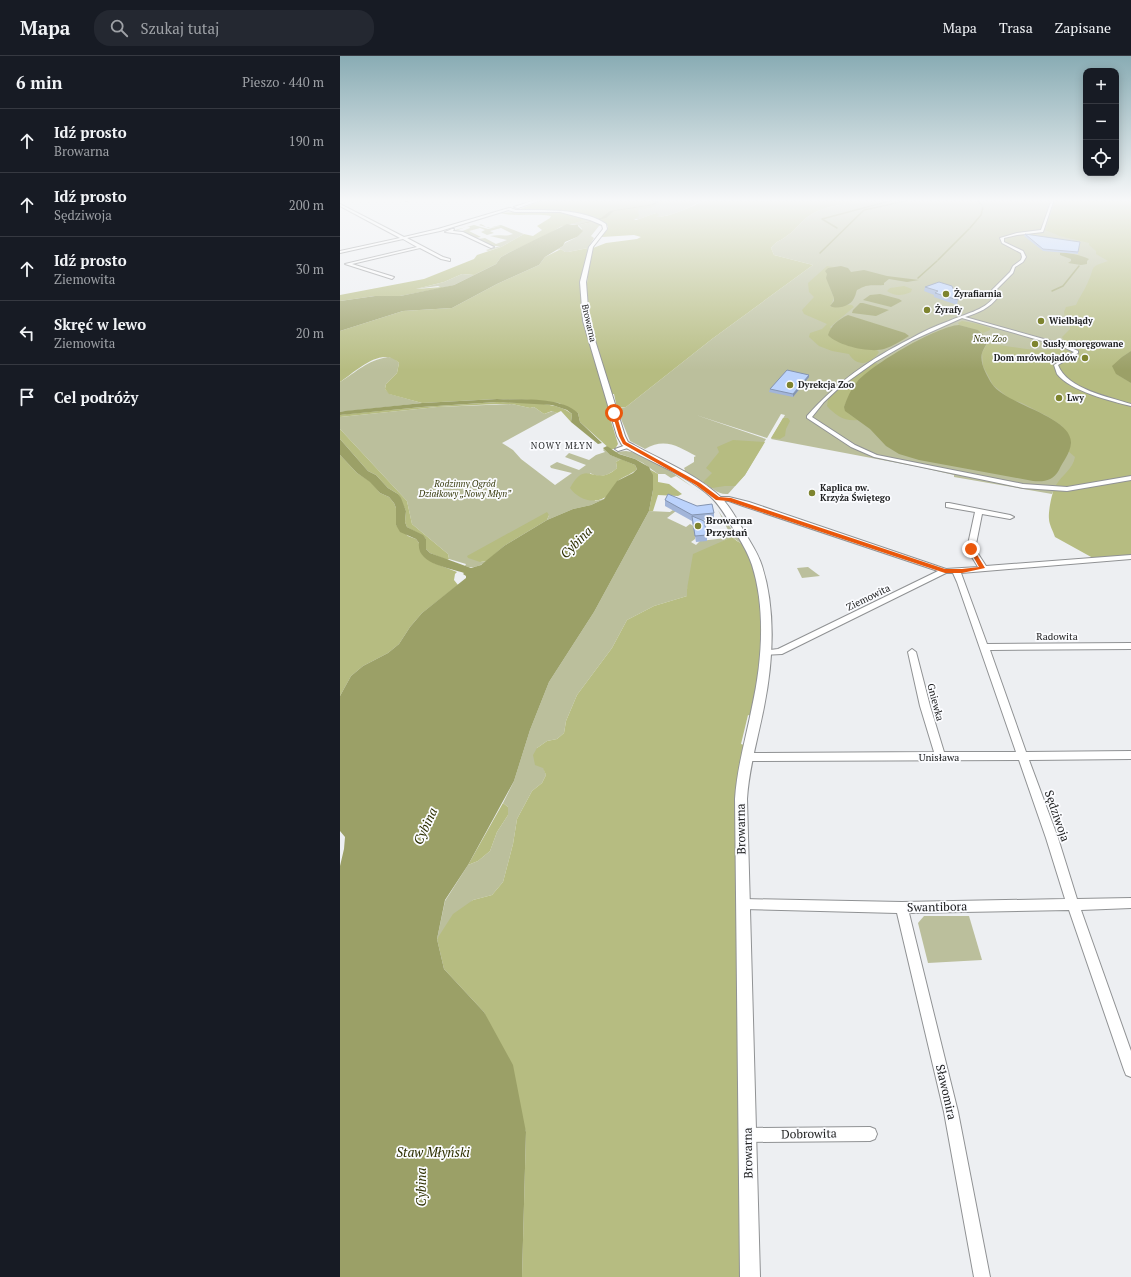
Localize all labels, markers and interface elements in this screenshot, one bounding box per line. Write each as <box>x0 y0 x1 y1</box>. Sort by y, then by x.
search box <box>94 10 374 46</box>
text: Mapa <box>20 15 70 40</box>
icon: search <box>108 17 130 39</box>
text: Szukaj tutaj <box>140 18 219 38</box>
text: Mapa <box>943 18 977 37</box>
text: Trasa <box>999 18 1033 37</box>
text: Zapisane <box>1055 18 1111 37</box>
map controls <box>1083 68 1119 176</box>
button: + <box>1083 68 1119 104</box>
text: 6 min <box>16 71 63 94</box>
text: Pieszo · 440 m <box>242 73 324 91</box>
button: − <box>1083 104 1119 140</box>
text: Idź prosto <box>54 122 127 142</box>
icon: ahead <box>16 130 38 152</box>
text: 190 m <box>289 132 324 150</box>
button: locate <box>1083 140 1119 176</box>
text: Browarna <box>54 142 109 160</box>
text: Idź prosto <box>54 186 127 206</box>
icon: ahead <box>16 194 38 216</box>
text: 200 m <box>289 196 324 214</box>
text: Sędziwoja <box>54 206 112 224</box>
text: Idź prosto <box>54 250 127 270</box>
icon: ahead <box>16 258 38 280</box>
text: 30 m <box>296 260 324 278</box>
text: Ziemowita <box>54 270 115 288</box>
place label: Żyrafiarnia <box>954 287 1002 300</box>
marker: Żyrafiarnia <box>941 289 951 299</box>
street label: Browarna <box>579 303 599 343</box>
place label: Żyrafy <box>935 303 962 316</box>
marker: Żyrafy <box>922 305 932 315</box>
text: Skręć w lewo <box>54 314 146 334</box>
place label: Wielbłądy <box>1049 315 1093 327</box>
marker: Wielbłądy <box>1036 316 1046 326</box>
icon: left <box>16 322 38 344</box>
text: 20 m <box>296 324 324 342</box>
park label: New Zoo <box>972 333 1007 345</box>
text: Ziemowita <box>54 334 115 352</box>
place label: Susły moręgowane <box>1043 338 1124 350</box>
marker: Susły moręgowane <box>1030 339 1040 349</box>
place label: Dom mrówkojadów <box>994 352 1078 364</box>
marker: Dom mrówkojadów <box>1080 353 1090 363</box>
place label: Dyrekcja Zoo <box>798 379 855 391</box>
marker: Dyrekcja Zoo <box>785 380 795 390</box>
icon: arrive <box>16 386 38 408</box>
text: Cel podróży <box>54 387 138 407</box>
place label: Lwy <box>1067 392 1084 404</box>
marker: Lwy <box>1054 393 1064 403</box>
route start <box>605 404 623 422</box>
district label: NOWY MŁYN <box>531 440 593 452</box>
park label: Rodzinny Ogród Działkowy „Nowy Młyn” <box>418 478 512 500</box>
place label: Kaplica pw. Krzyża Świętego <box>820 482 891 504</box>
marker: Kaplica pw. Krzyża Świętego <box>807 488 817 498</box>
place label: Browarna Przystań <box>706 514 753 539</box>
marker: Browarna Przystań <box>693 521 703 531</box>
water label: Cybina <box>556 522 596 562</box>
route end <box>962 540 980 558</box>
street label: Ziemowita <box>844 581 892 614</box>
street label: Radowita <box>1036 630 1078 643</box>
street label: Gniewka <box>924 682 947 722</box>
street label: Unisława <box>919 751 959 764</box>
street label: Sędziwoja <box>1042 788 1073 843</box>
street label: Browarna <box>733 803 748 855</box>
water label: Cybina <box>409 805 441 847</box>
street label: Swantibora <box>907 898 967 915</box>
street label: Sławomira <box>933 1063 960 1121</box>
street label: Dobrowita <box>781 1126 837 1141</box>
street label: Browarna <box>740 1127 755 1179</box>
water label: Staw Młyński <box>396 1143 470 1161</box>
water label: Cybina <box>412 1168 430 1206</box>

